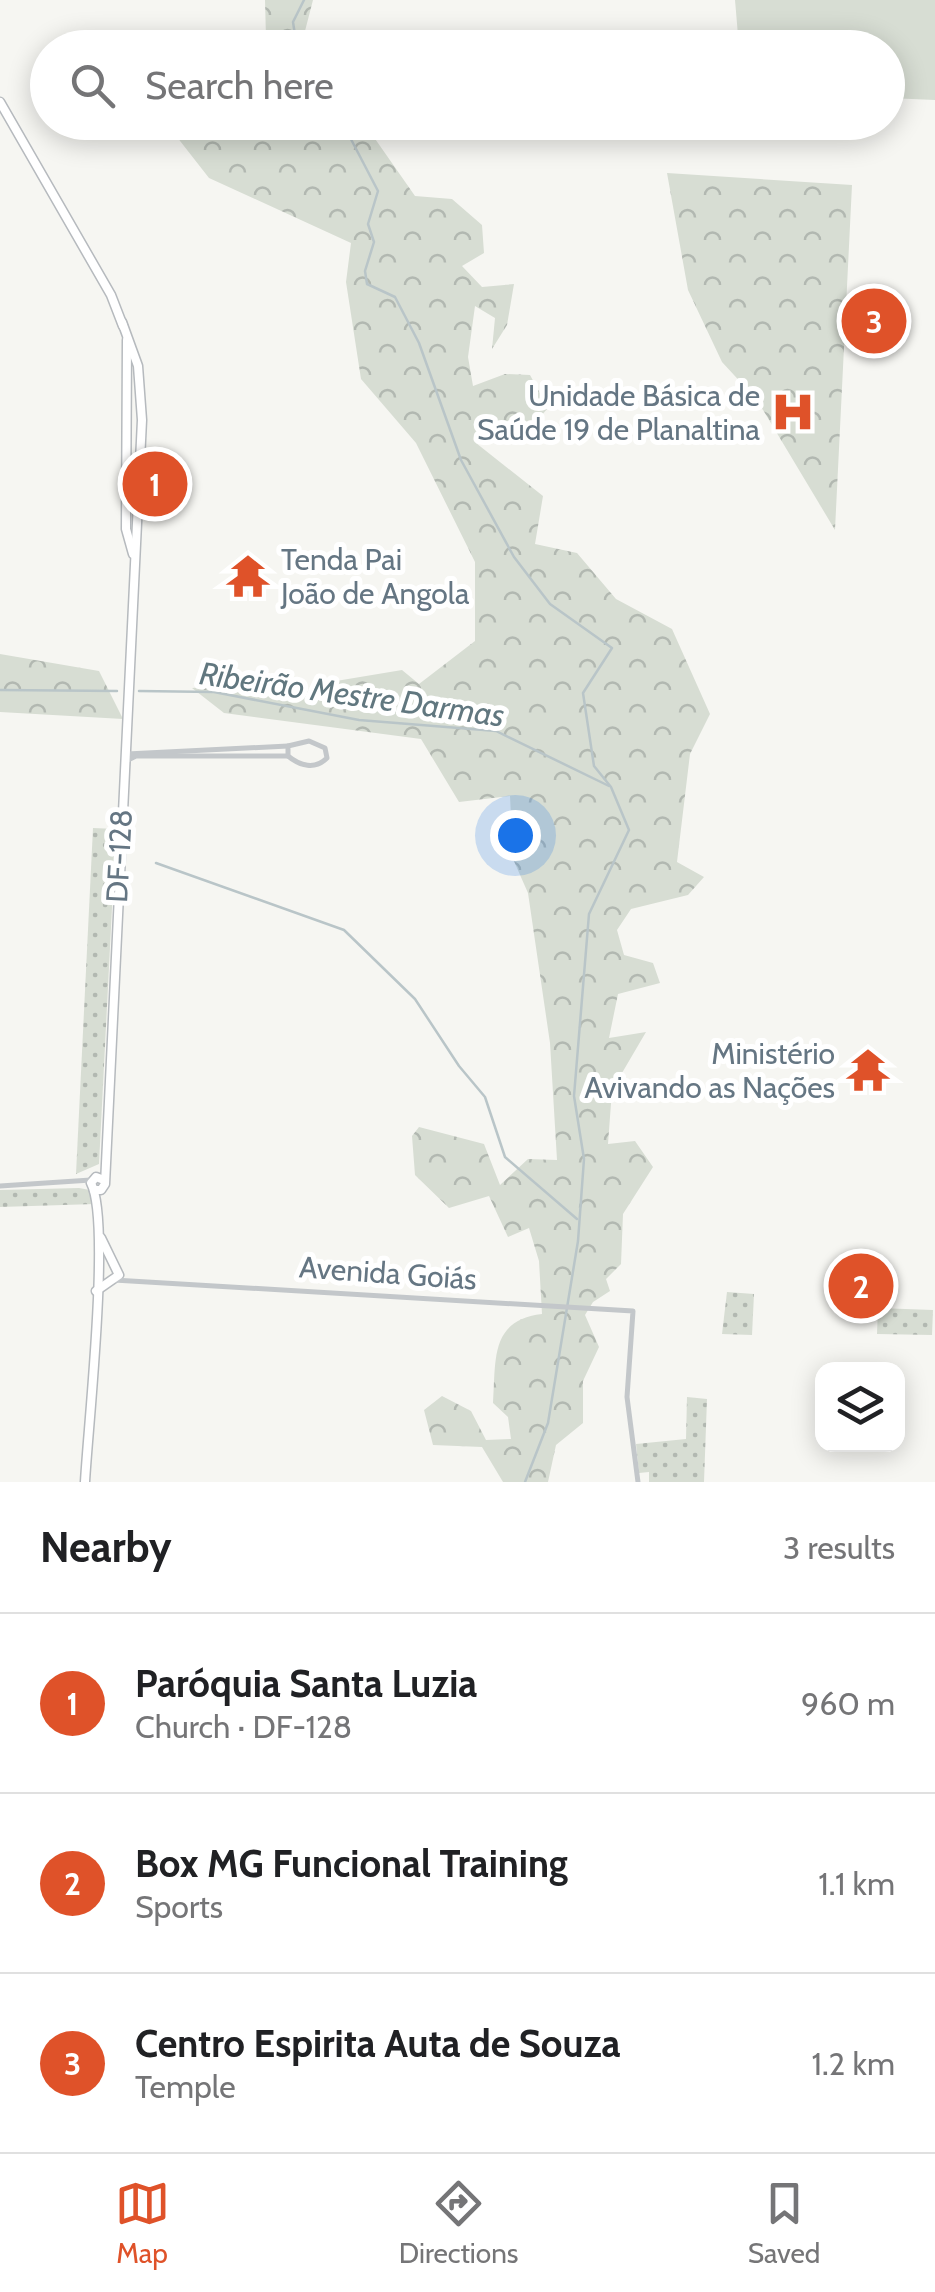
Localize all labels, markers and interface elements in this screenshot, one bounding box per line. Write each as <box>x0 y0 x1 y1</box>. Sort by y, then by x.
search box <box>30 30 905 140</box>
icon: search <box>65 58 120 113</box>
text: Search here <box>145 62 334 109</box>
pin: 3 <box>842 284 906 358</box>
place label: Unidade Básica de Saúde 19 de Planaltina <box>477 377 761 448</box>
hospital icon: Unidade Básica de Saúde 19 de Planaltina <box>769 388 817 436</box>
pin: 1 <box>122 446 188 522</box>
place label: Tenda Pai João de Angola <box>280 541 470 612</box>
temple icon: Tenda Pai João de Angola <box>224 552 272 600</box>
water label: Ribeirão Mestre Darmas <box>197 653 507 735</box>
street label: DF-128 <box>98 808 140 904</box>
your location <box>490 810 541 861</box>
place label: Ministério Avivando as Nações <box>584 1035 835 1106</box>
temple icon: Ministério Avivando as Nações <box>844 1046 892 1094</box>
street label: Avenida Goiás <box>298 1248 478 1298</box>
pin: 2 <box>828 1248 894 1324</box>
map controls <box>815 1362 905 1452</box>
button: layers <box>815 1362 905 1452</box>
text: Nearby <box>40 1521 172 1573</box>
text: 3 results <box>783 1528 895 1567</box>
text: Paróquia Santa Luzia <box>135 1660 477 1707</box>
text: 1 <box>67 1684 78 1723</box>
text: 960 m <box>801 1684 895 1723</box>
text: Church · DF-128 <box>135 1707 352 1746</box>
text: Box MG Funcional Training <box>135 1840 568 1887</box>
text: 2 <box>64 1864 81 1903</box>
text: 1.1 km <box>818 1864 895 1903</box>
text: Sports <box>135 1887 223 1926</box>
text: Centro Espirita Auta de Souza <box>135 2020 620 2067</box>
text: 3 <box>64 2044 81 2083</box>
text: 1.2 km <box>812 2044 895 2083</box>
text: Temple <box>135 2067 236 2106</box>
tab: Map <box>115 2176 170 2270</box>
tab: Directions <box>399 2176 518 2270</box>
tab: Saved <box>748 2176 820 2270</box>

